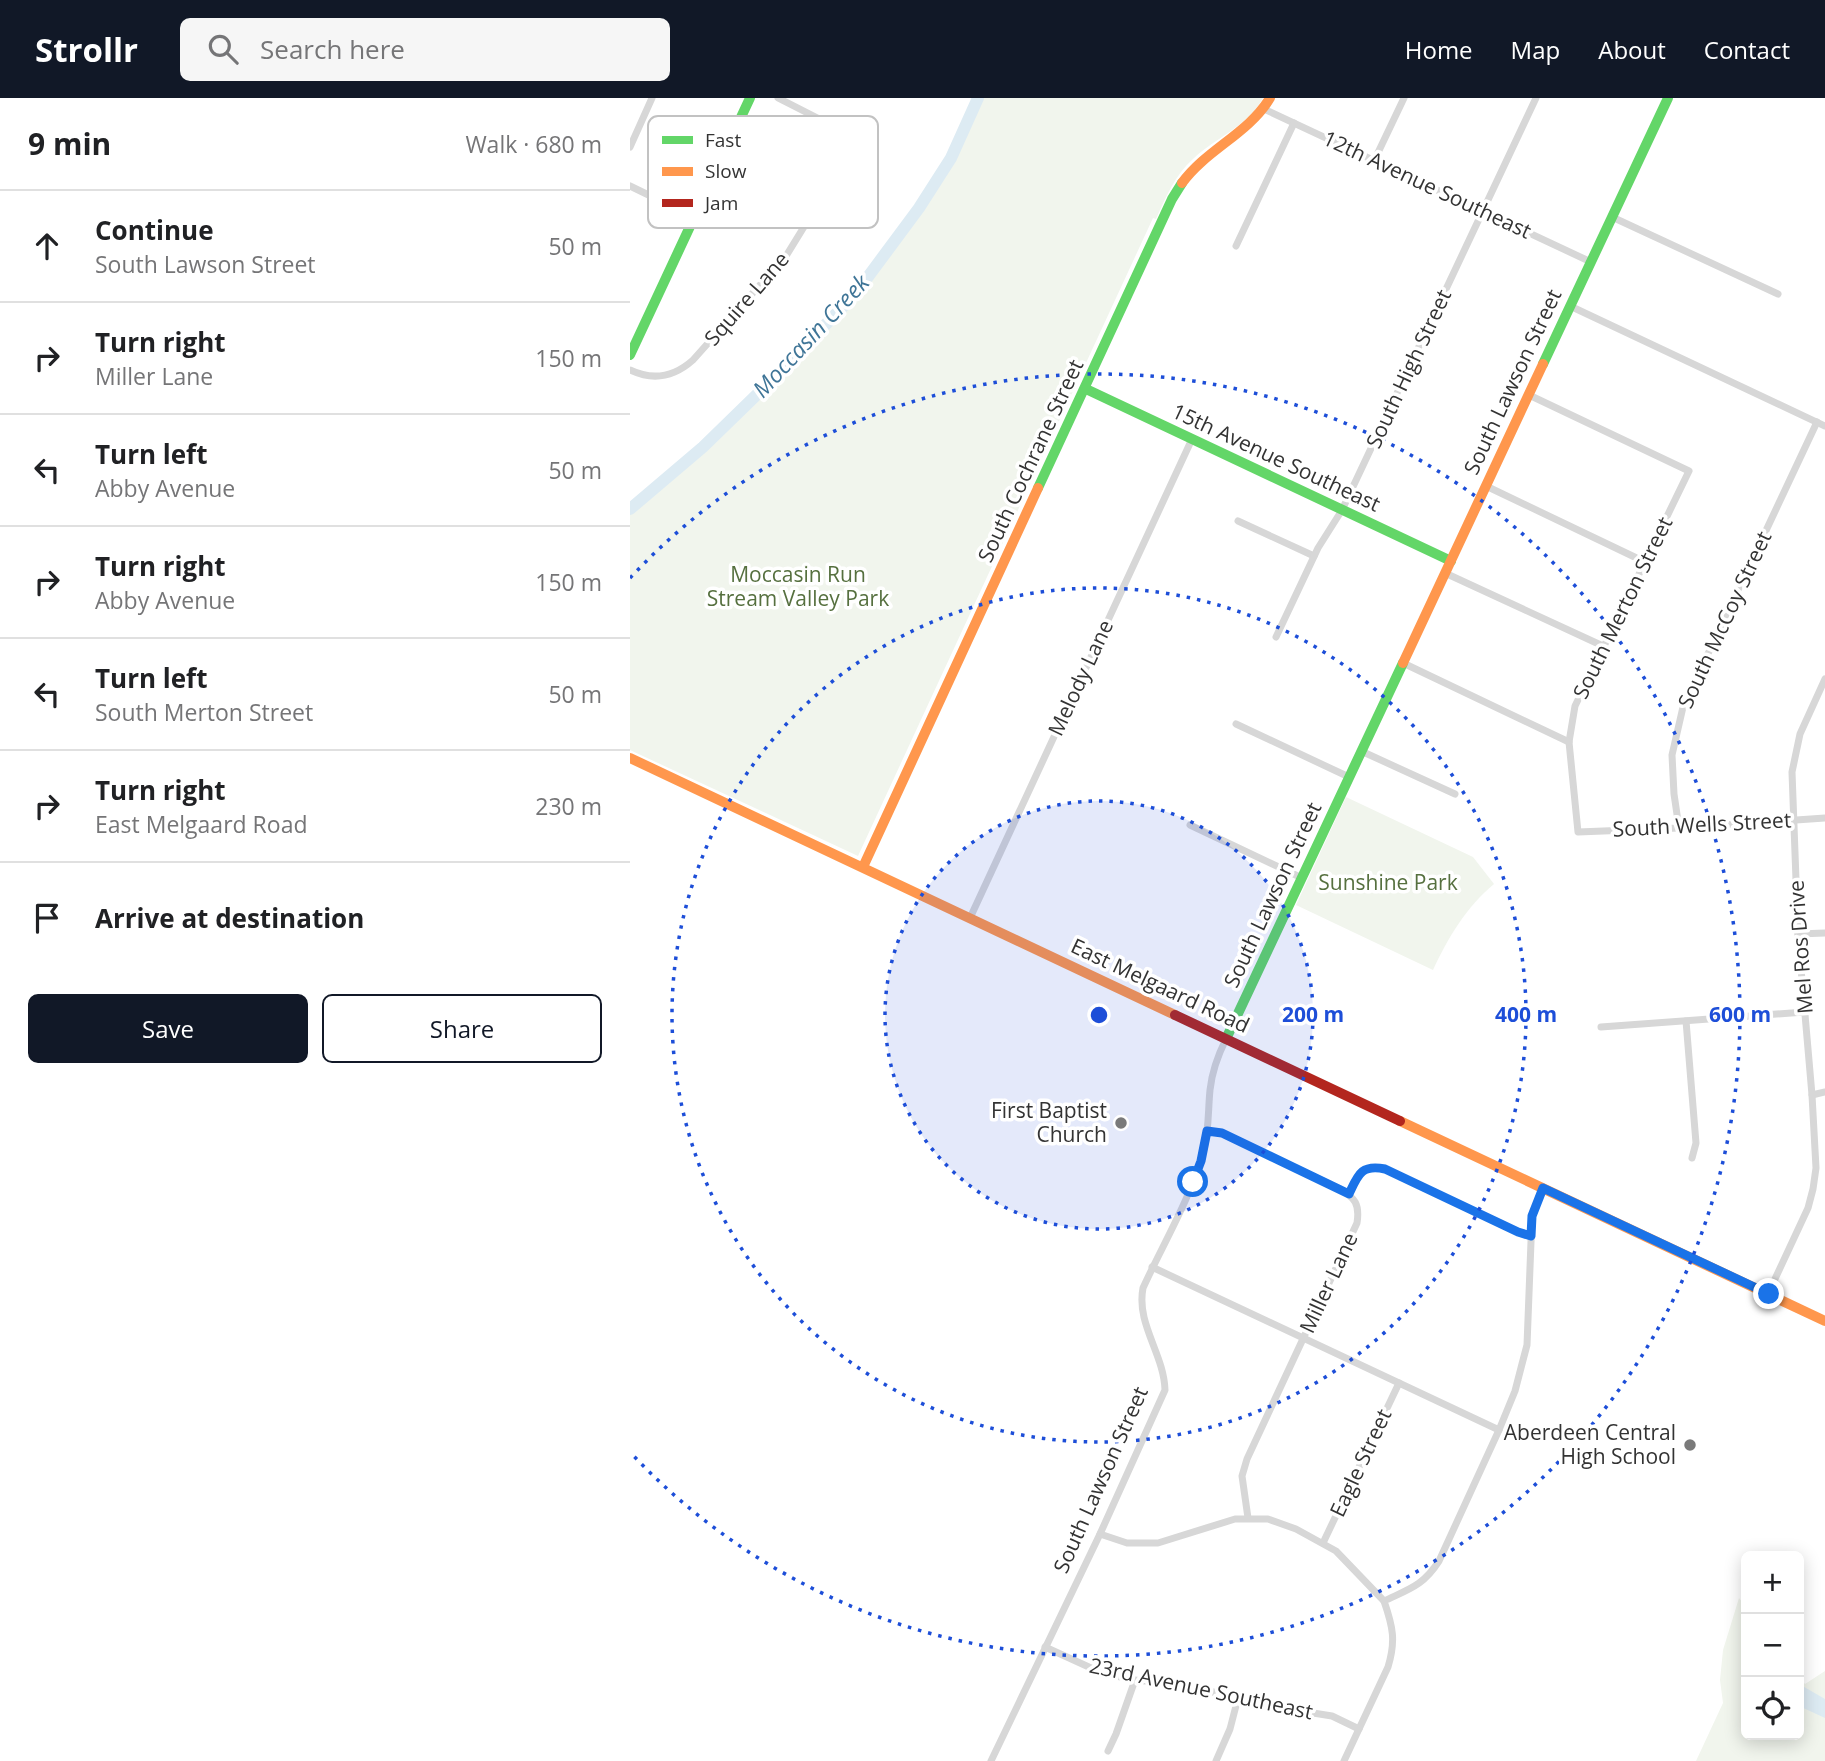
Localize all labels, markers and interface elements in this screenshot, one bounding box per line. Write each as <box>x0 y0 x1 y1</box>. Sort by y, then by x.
search box <box>180 18 670 81</box>
text: Strollr <box>35 27 138 72</box>
icon: search <box>204 30 242 68</box>
text: Search here <box>260 31 405 67</box>
text: Home <box>1405 33 1473 66</box>
text: Map <box>1511 33 1560 66</box>
text: About <box>1598 33 1666 66</box>
text: Contact <box>1704 33 1790 66</box>
legend <box>648 116 878 228</box>
text: 9 min <box>28 123 111 164</box>
street label: 12th Avenue Southeast <box>1319 123 1536 245</box>
text: Fast <box>705 127 741 153</box>
text: Walk · 680 m <box>465 128 602 160</box>
text: Slow <box>705 158 747 184</box>
text: Jam <box>703 190 738 216</box>
text: Continue <box>95 212 214 248</box>
icon: ahead <box>28 227 66 265</box>
text: 50 m <box>548 230 602 262</box>
street label: Squire Lane <box>698 246 795 351</box>
text: South Lawson Street <box>95 248 316 280</box>
water label: Moccasin Creek <box>745 266 876 404</box>
street label: South Lawson Street <box>1457 284 1567 479</box>
street label: South High Street <box>1359 285 1457 452</box>
text: Turn right <box>95 324 226 360</box>
icon: right <box>28 339 66 377</box>
text: 150 m <box>535 342 602 374</box>
street label: South Cochrane Street <box>971 355 1089 566</box>
text: Miller Lane <box>95 360 213 392</box>
street label: 15th Avenue Southeast <box>1168 396 1385 518</box>
text: Turn left <box>95 436 207 472</box>
icon: left <box>28 451 66 489</box>
text: 50 m <box>548 454 602 486</box>
text: Abby Avenue <box>95 472 235 504</box>
street label: South Merton Street <box>1566 512 1678 703</box>
street label: South McCoy Street <box>1671 527 1777 713</box>
text: Turn right <box>95 548 226 584</box>
park label: Moccasin Run Stream Valley Park <box>707 560 889 612</box>
icon: right <box>28 563 66 601</box>
text: 150 m <box>535 566 602 598</box>
text: Abby Avenue <box>95 584 235 616</box>
street label: Melody Lane <box>1041 615 1119 740</box>
text: Turn left <box>95 660 207 696</box>
icon: left <box>28 675 66 713</box>
text: 50 m <box>548 678 602 710</box>
text: South Merton Street <box>95 696 313 728</box>
text: Turn right <box>95 772 226 808</box>
icon: right <box>28 787 66 825</box>
text: 230 m <box>535 790 602 822</box>
street label: South Lawson Street <box>1217 797 1327 992</box>
street label: South Wells Street <box>1612 805 1792 843</box>
text: East Melgaard Road <box>95 808 307 840</box>
park label: Sunshine Park <box>1318 868 1458 896</box>
street label: Mel Ros Drive <box>1781 879 1819 1015</box>
icon: arrive <box>28 899 66 937</box>
text: Arrive at destination <box>95 900 364 936</box>
street label: East Melgaard Road <box>1067 931 1254 1039</box>
button: Save <box>28 994 308 1063</box>
button: Share <box>322 994 602 1063</box>
text: 200 m <box>1282 1000 1344 1028</box>
text: 400 m <box>1495 1000 1557 1028</box>
text: 600 m <box>1709 1000 1771 1028</box>
centre of rings <box>1087 1003 1111 1027</box>
place label: First Baptist Church <box>991 1096 1107 1148</box>
marker: First Baptist Church <box>1113 1115 1129 1131</box>
route start <box>1177 1166 1208 1197</box>
street label: Miller Lane <box>1293 1228 1364 1337</box>
route end <box>1753 1278 1784 1309</box>
street label: South Lawson Street <box>1046 1382 1154 1577</box>
street label: Eagle Street <box>1323 1404 1397 1521</box>
place label: Aberdeen Central High School <box>1504 1418 1676 1470</box>
marker: Aberdeen Central High School <box>1682 1437 1698 1453</box>
map controls <box>1741 1551 1804 1740</box>
button: + <box>1741 1551 1804 1614</box>
button: − <box>1741 1614 1804 1677</box>
street label: 23rd Avenue Southeast <box>1087 1651 1316 1725</box>
button: locate <box>1741 1677 1804 1740</box>

